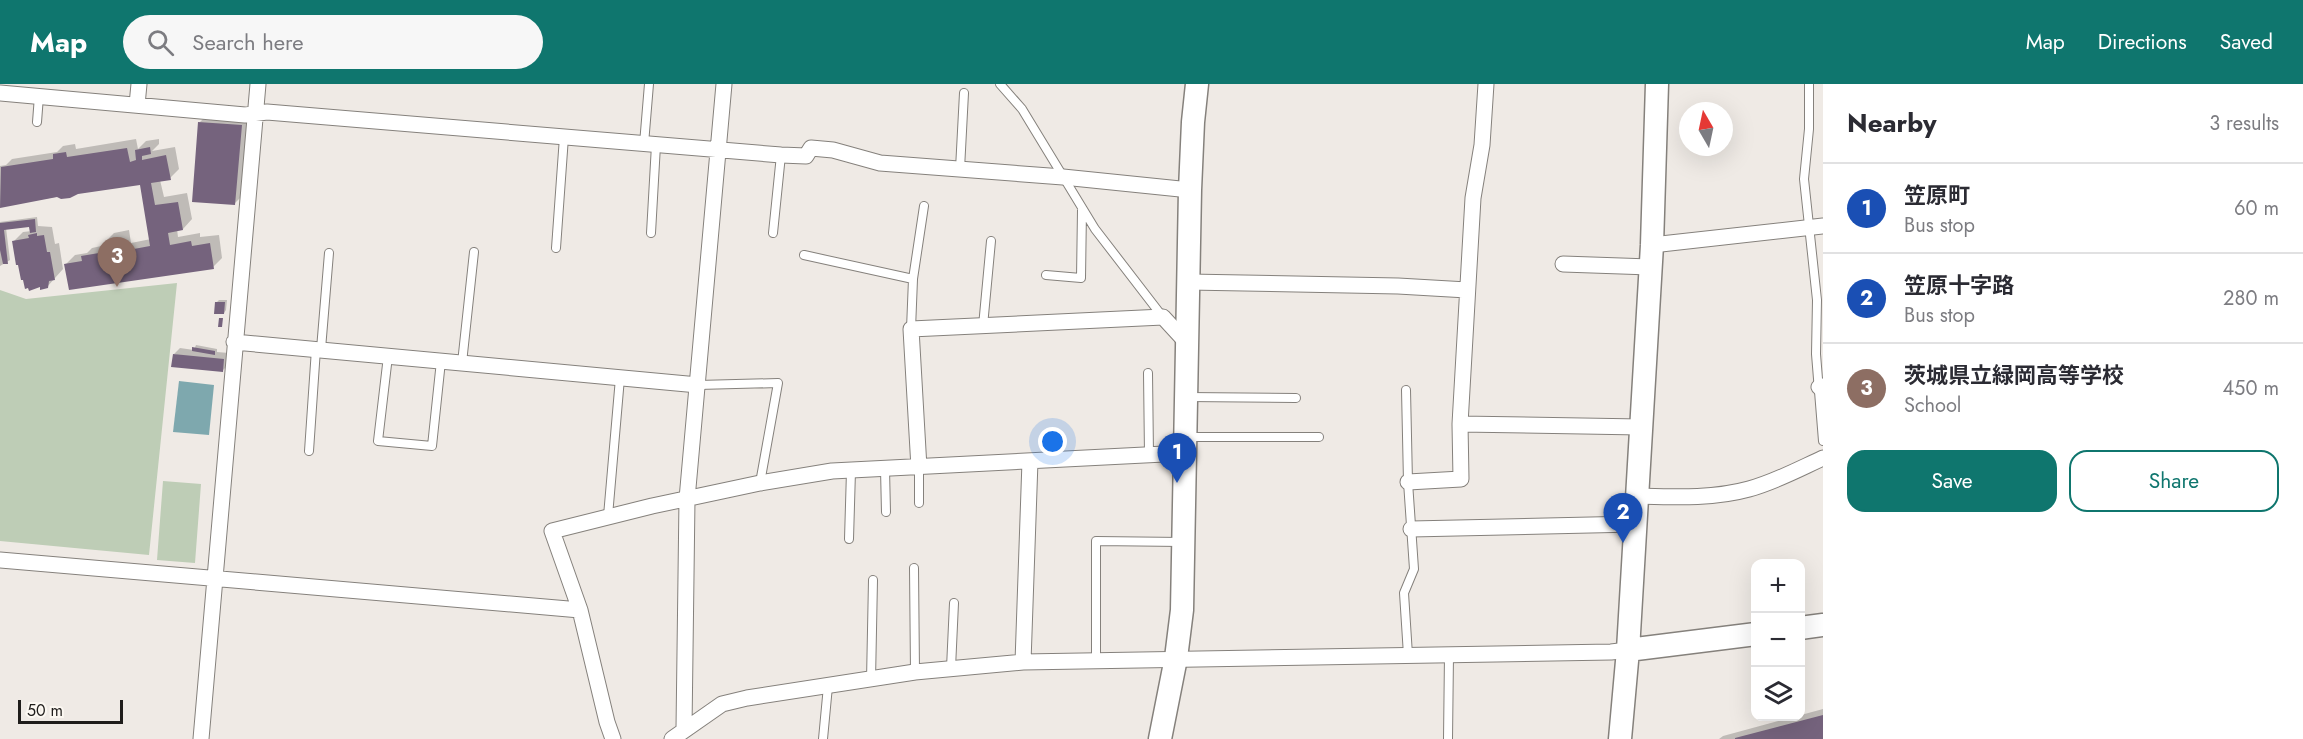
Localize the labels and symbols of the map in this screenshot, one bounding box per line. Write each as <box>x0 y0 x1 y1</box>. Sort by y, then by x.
north arrow <box>1679 102 1733 156</box>
pin: 3 <box>98 238 136 287</box>
your location <box>1038 427 1067 456</box>
pin: 1 <box>1158 434 1196 483</box>
pin: 2 <box>1604 494 1642 543</box>
scale bar <box>18 697 123 724</box>

